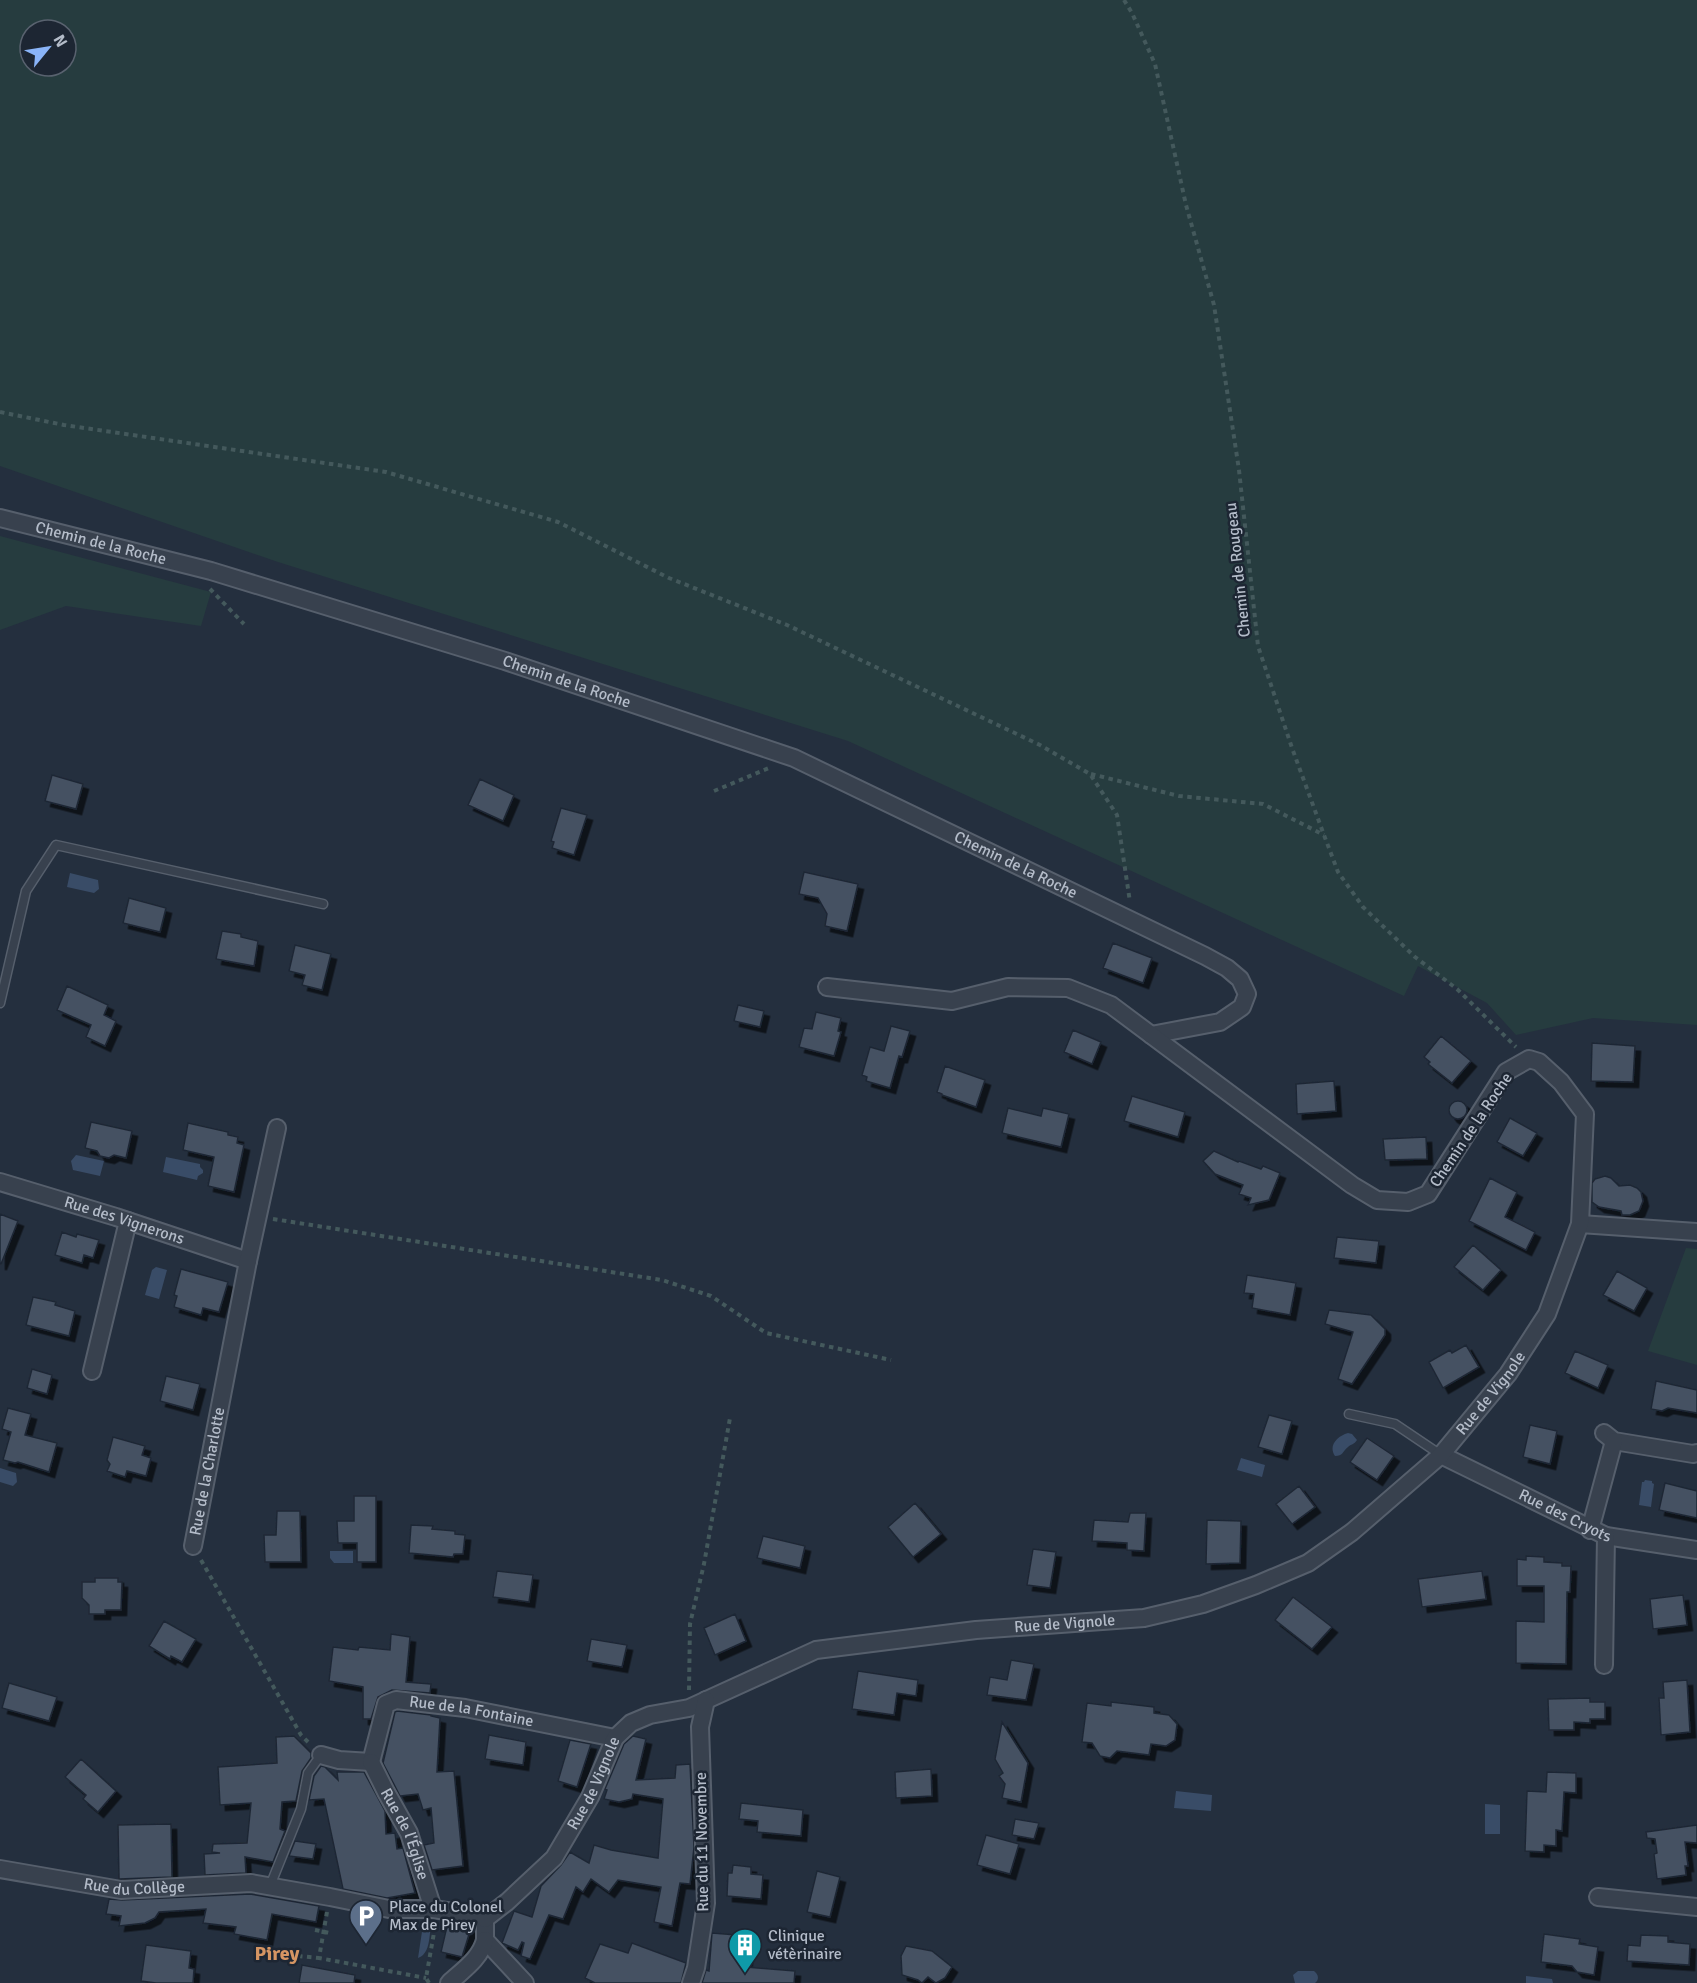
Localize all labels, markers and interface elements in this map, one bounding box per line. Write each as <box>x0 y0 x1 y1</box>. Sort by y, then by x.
north arrow <box>18 18 78 78</box>
text: N <box>49 31 72 51</box>
street label: Chemin de Rougeau <box>1221 502 1255 638</box>
street label: Chemin de la Roche <box>33 517 168 569</box>
street label: Chemin de la Roche <box>500 651 633 713</box>
street label: Chemin de la Roche <box>951 827 1081 903</box>
street label: Chemin de la Roche <box>1425 1069 1517 1191</box>
street label: Rue des Vignerons <box>62 1192 187 1249</box>
street label: Rue de Vignole <box>1452 1348 1530 1439</box>
street label: Rue de la Charlotte <box>185 1406 230 1537</box>
street label: Rue des Cryots <box>1515 1485 1612 1547</box>
street label: Rue de Vignole <box>1013 1610 1116 1637</box>
street label: Rue de la Fontaine <box>408 1692 535 1731</box>
street label: Rue de Vignole <box>563 1734 624 1834</box>
street label: Rue du 11 Novembre <box>691 1772 713 1912</box>
street label: Rue de l'Église <box>376 1785 433 1882</box>
street label: Rue du Collège <box>82 1874 186 1900</box>
place label: Place du Colonel Max de Pirey <box>389 1897 503 1935</box>
parking icon: Place du Colonel Max de Pirey <box>348 1898 384 1945</box>
place label: Clinique vétèrinaire <box>768 1926 842 1964</box>
building icon: Clinique vétèrinaire <box>727 1927 763 1974</box>
district label: Pirey <box>254 1941 300 1966</box>

